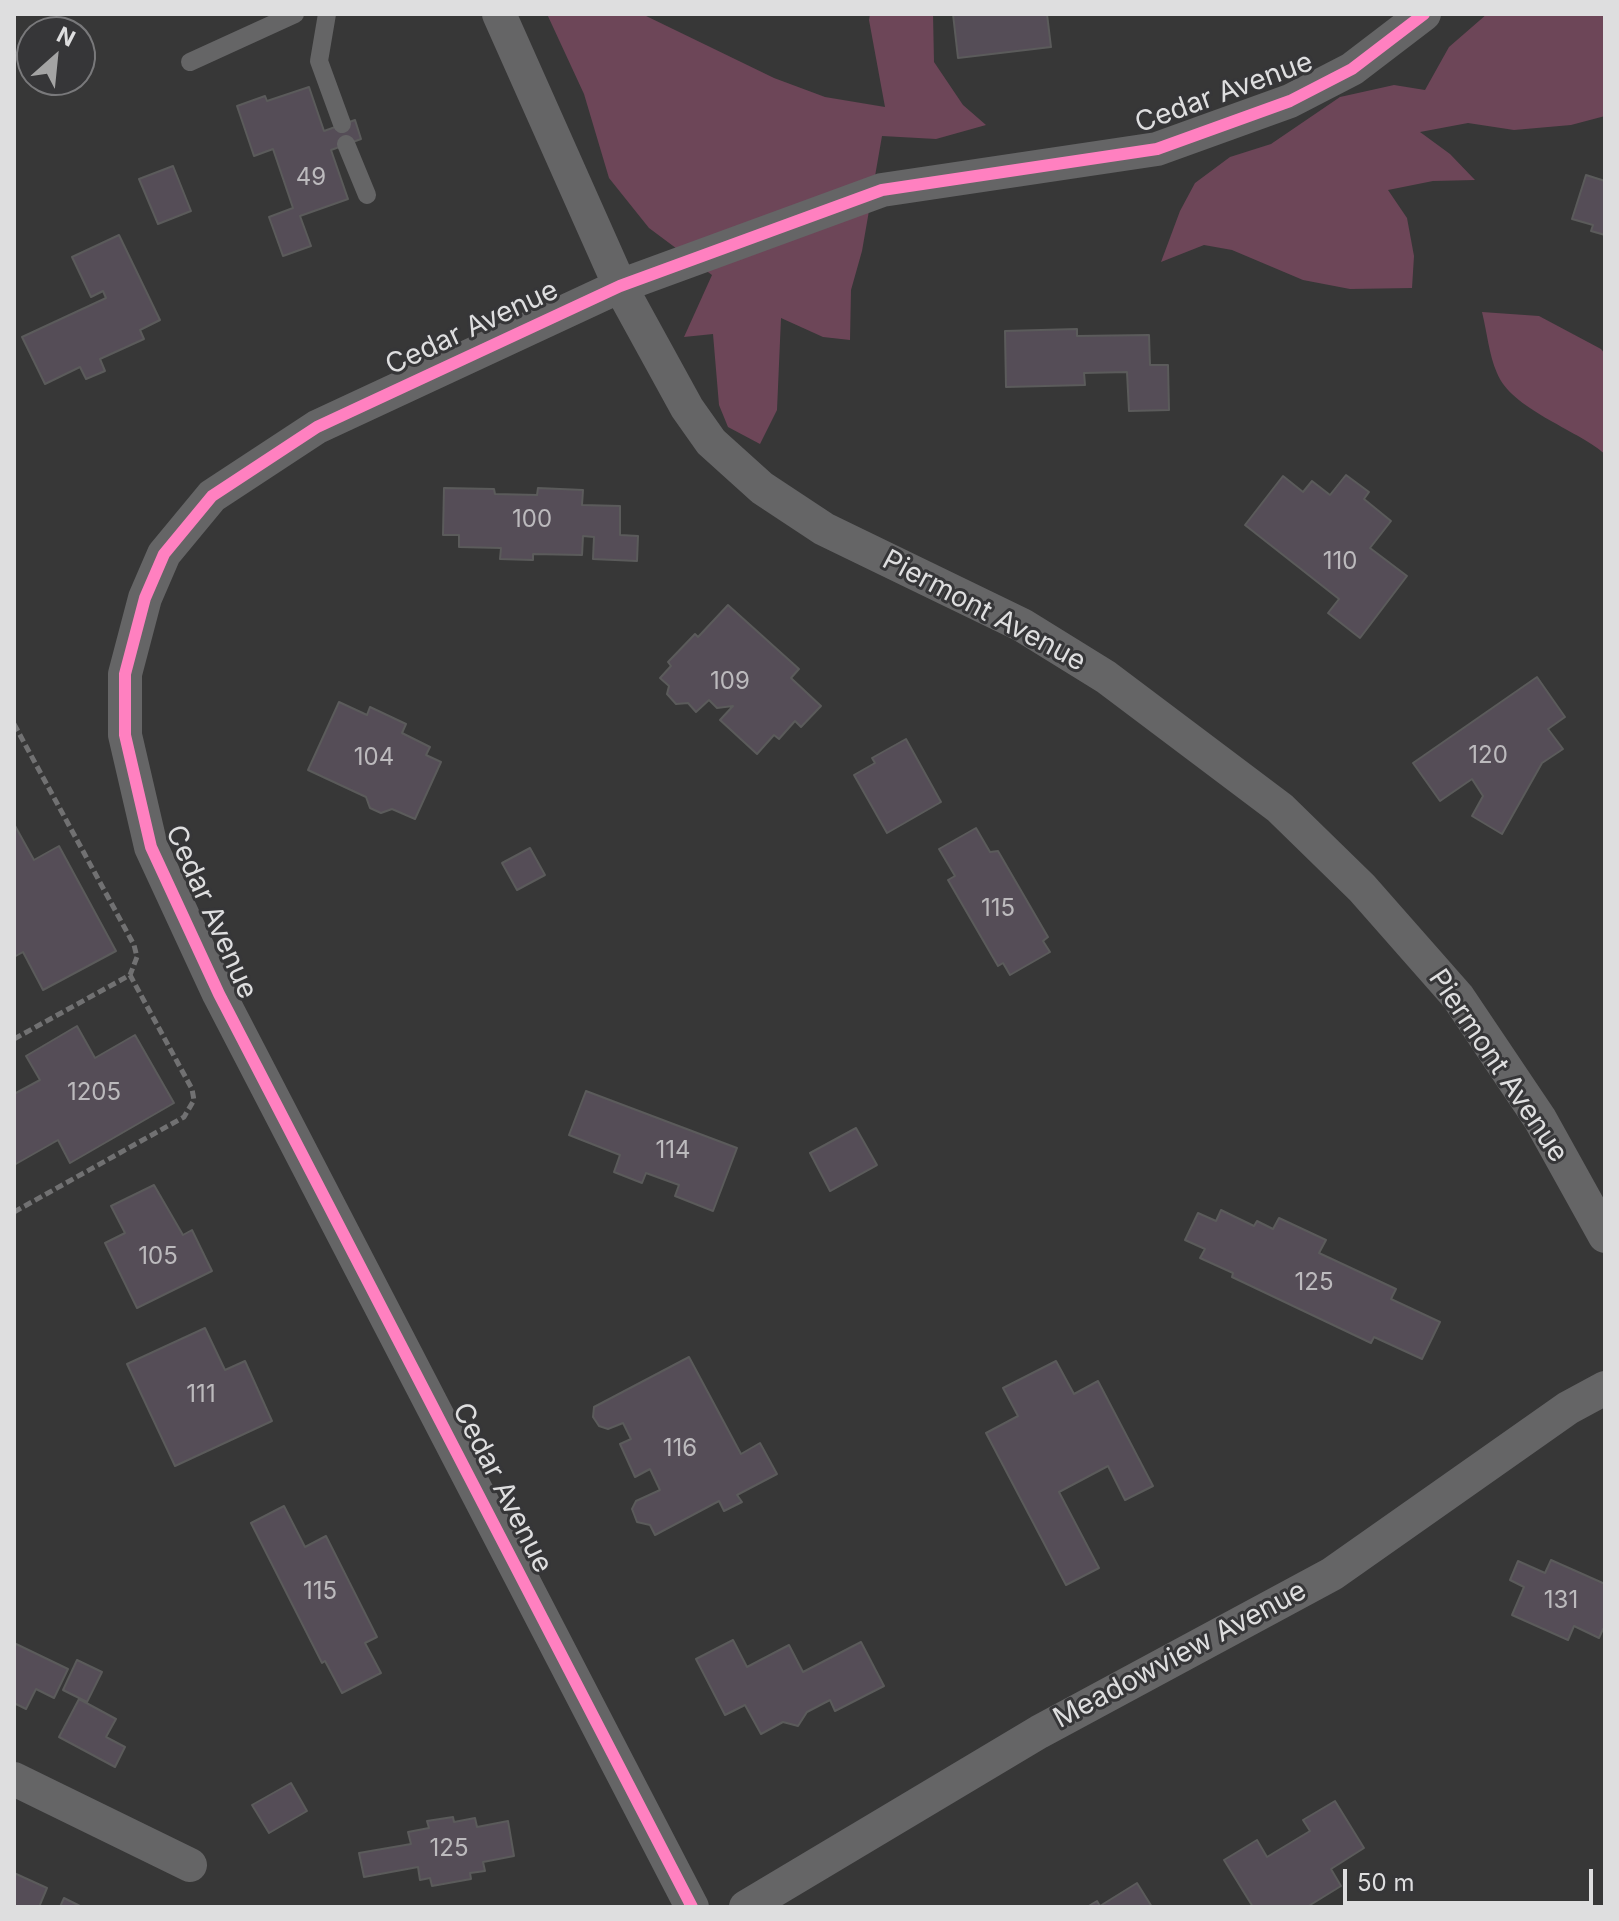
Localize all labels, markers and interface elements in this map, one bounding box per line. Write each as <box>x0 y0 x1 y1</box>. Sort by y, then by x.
north arrow <box>16 16 96 96</box>
text: N <box>53 21 79 52</box>
street label: Cedar Avenue <box>1131 45 1317 141</box>
house number: 49 <box>296 164 326 192</box>
street label: Cedar Avenue <box>380 273 564 383</box>
house number: 100 <box>512 506 552 534</box>
street label: Piermont Avenue <box>877 543 1091 679</box>
house number: 110 <box>1323 548 1357 576</box>
house number: 109 <box>710 668 750 696</box>
house number: 120 <box>1468 742 1508 770</box>
house number: 104 <box>354 744 394 772</box>
street label: Cedar Avenue <box>158 820 264 1004</box>
house number: 115 <box>981 895 1015 923</box>
street label: Piermont Avenue <box>1421 963 1575 1169</box>
house number: 1205 <box>67 1079 121 1107</box>
house number: 114 <box>655 1137 691 1165</box>
house number: 105 <box>138 1243 178 1271</box>
house number: 125 <box>1295 1269 1333 1297</box>
house number: 111 <box>186 1381 216 1409</box>
street label: Cedar Avenue <box>445 1397 559 1579</box>
house number: 116 <box>663 1435 697 1463</box>
street label: Meadowview Avenue <box>1048 1574 1312 1736</box>
house number: 115 <box>303 1578 337 1606</box>
house number: 131 <box>1544 1587 1578 1615</box>
house number: 125 <box>430 1835 468 1863</box>
scale bar <box>1347 1853 1597 1903</box>
text: 50 m <box>1357 1868 1415 1897</box>

